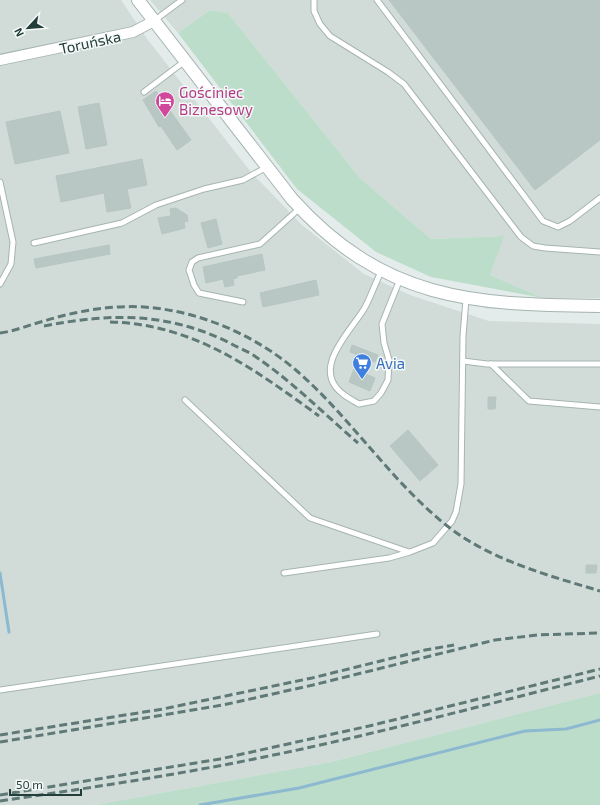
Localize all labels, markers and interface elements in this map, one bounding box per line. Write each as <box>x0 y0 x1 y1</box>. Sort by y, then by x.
north arrow <box>8 8 48 48</box>
text: N <box>11 26 26 39</box>
street label: Toruńska <box>58 27 122 57</box>
place label: Gościniec Biznesowy <box>179 83 253 118</box>
hotel icon: Gościniec Biznesowy <box>154 90 176 118</box>
supermarket icon: Avia <box>351 352 373 380</box>
place label: Avia <box>376 354 405 372</box>
scale bar <box>10 771 81 797</box>
text: 50 m <box>16 777 43 791</box>

